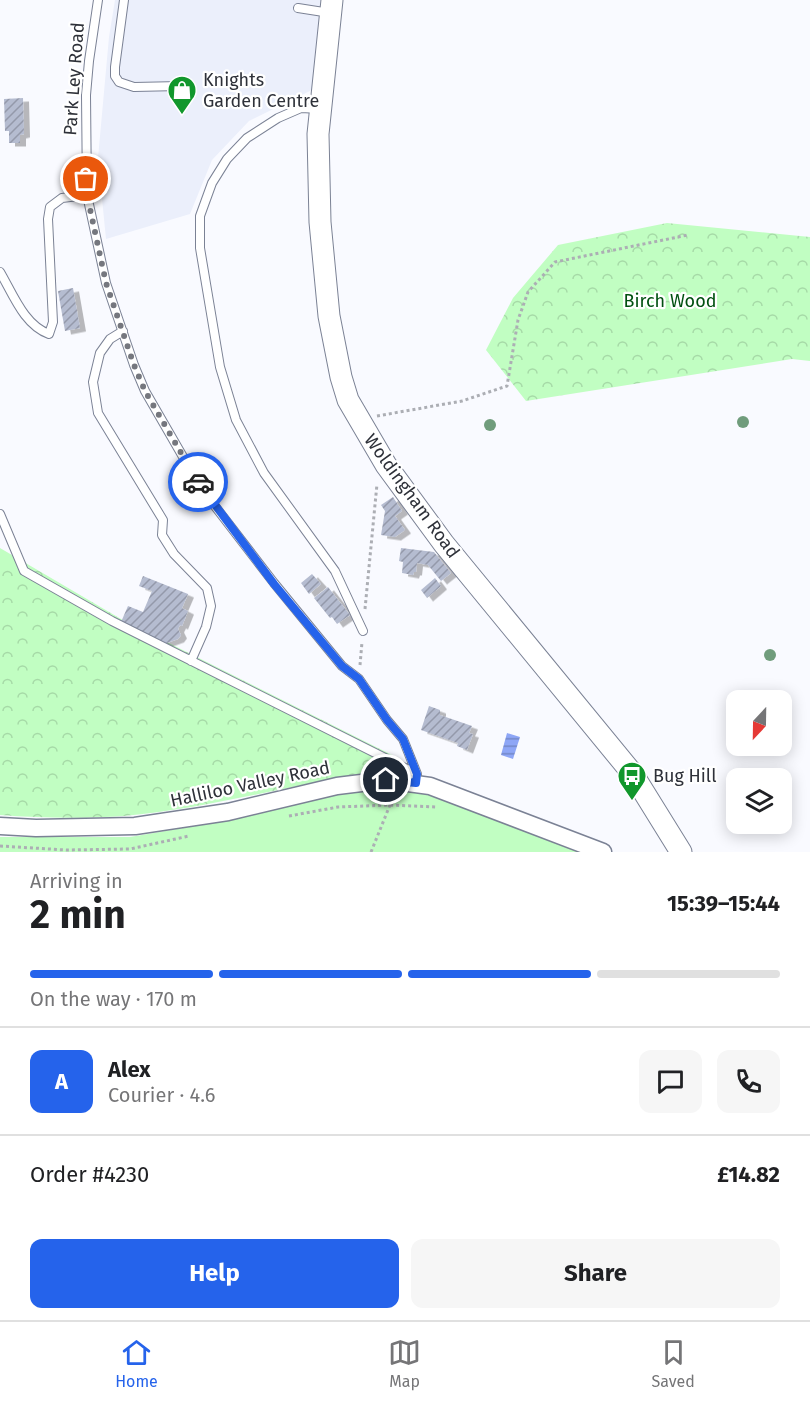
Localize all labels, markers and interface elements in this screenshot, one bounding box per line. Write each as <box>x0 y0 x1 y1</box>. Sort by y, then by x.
street label: Park Ley Road <box>59 22 89 136</box>
place label: Knights Garden Centre <box>203 69 319 112</box>
shop icon: Knights Garden Centre <box>166 74 198 116</box>
pin <box>60 153 111 204</box>
icon: bag <box>69 162 102 195</box>
park label: Birch Wood <box>624 290 716 312</box>
street label: Woldingham Road <box>360 430 464 562</box>
courier <box>168 452 228 512</box>
icon: car <box>182 466 215 499</box>
north arrow <box>726 690 792 756</box>
map controls <box>726 690 792 834</box>
pin <box>360 754 411 805</box>
street label: Halliloo Valley Road <box>168 756 332 812</box>
bus stop icon: Bug Hill <box>616 760 648 802</box>
icon: home <box>369 763 402 796</box>
place label: Bug Hill <box>653 765 716 787</box>
button: layers <box>726 768 792 834</box>
text: Arriving in <box>30 869 123 893</box>
text: 15:39–15:44 <box>667 890 780 917</box>
text: 2 min <box>30 892 126 938</box>
text: On the way · 170 m <box>30 987 197 1011</box>
button: chat <box>639 1050 702 1113</box>
button: phone <box>717 1050 780 1113</box>
text: Alex <box>108 1056 151 1083</box>
text: A <box>55 1068 68 1095</box>
text: Courier · 4.6 <box>108 1083 215 1107</box>
text: Order #4230 <box>30 1161 149 1188</box>
text: £14.82 <box>717 1161 780 1188</box>
button: Help <box>30 1239 399 1308</box>
button: Share <box>411 1239 780 1308</box>
tab: Home <box>115 1336 158 1391</box>
tab: Map <box>388 1336 421 1391</box>
tab: Saved <box>652 1336 695 1391</box>

